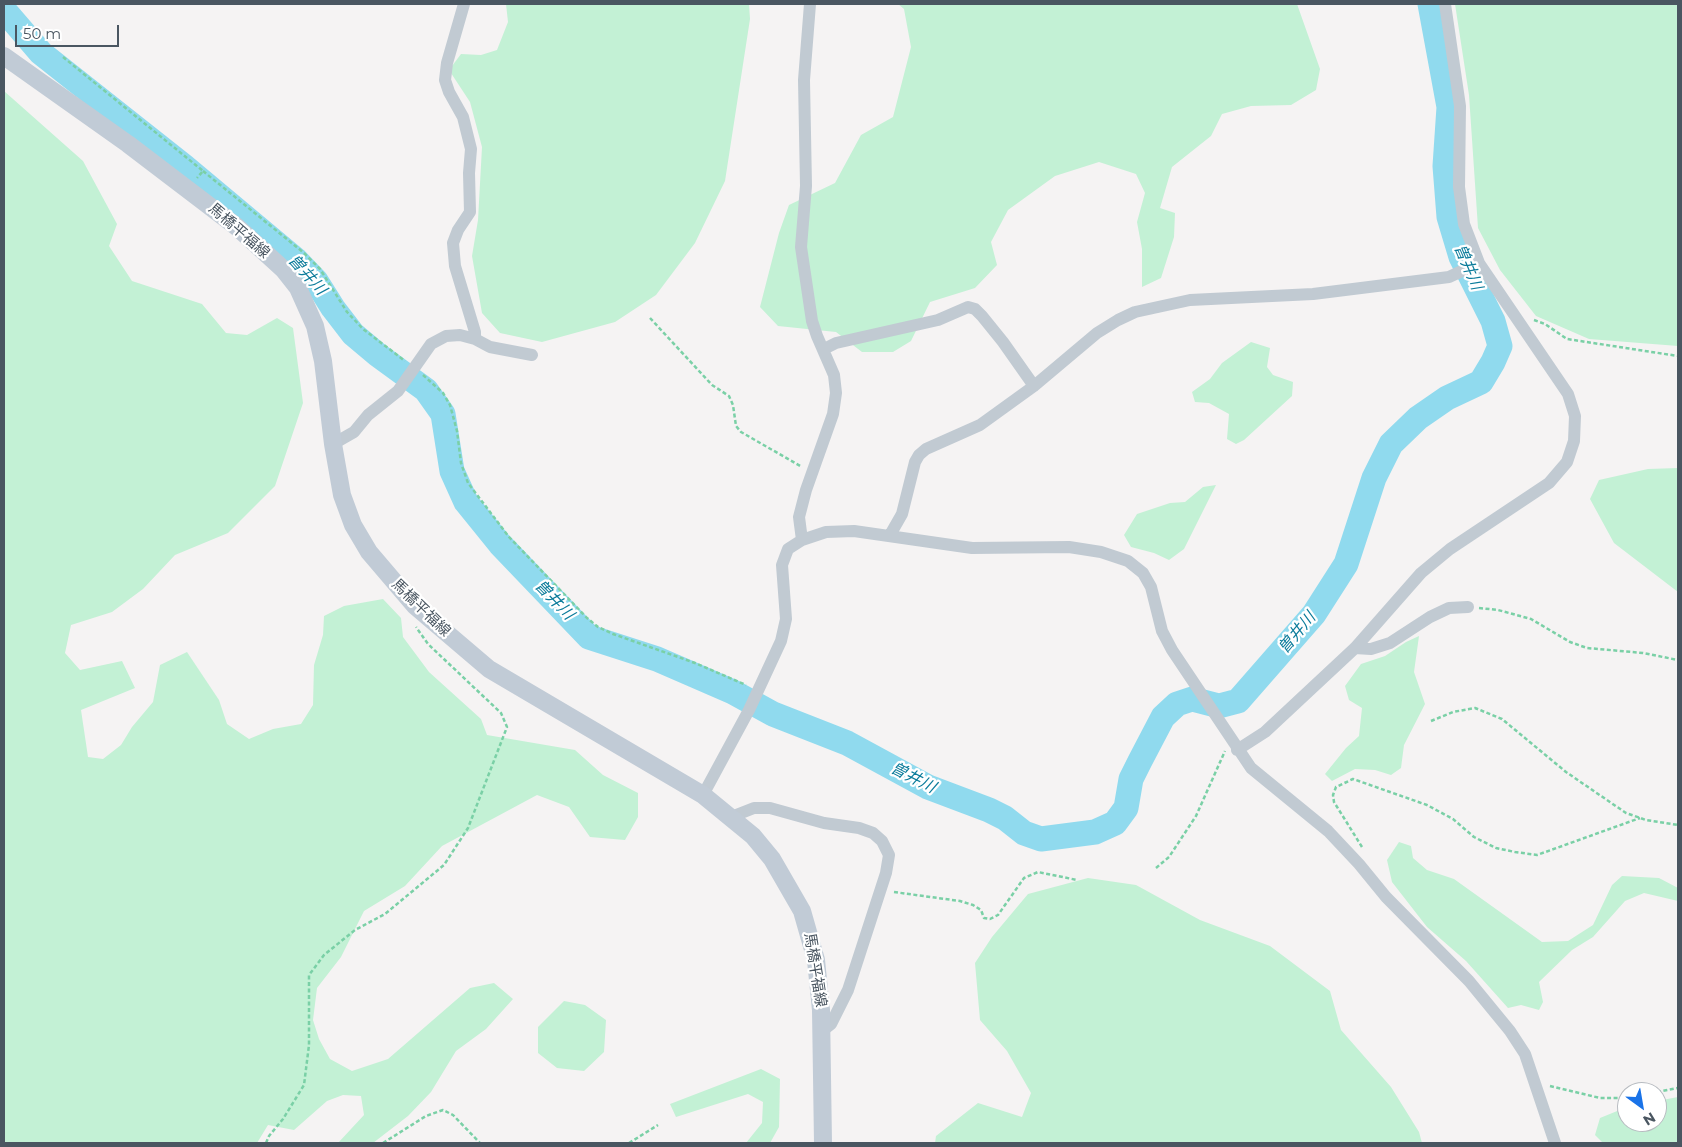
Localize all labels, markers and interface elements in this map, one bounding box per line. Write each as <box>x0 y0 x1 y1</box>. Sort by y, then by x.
scale bar <box>18 15 121 47</box>
text: 50 m <box>23 24 61 43</box>
street label: 馬橋平福線 <box>205 200 273 262</box>
water label: 曽井川 <box>1450 241 1486 293</box>
water label: 曽井川 <box>284 251 330 299</box>
street label: 馬橋平福線 <box>388 575 454 641</box>
water label: 曽井川 <box>530 576 578 624</box>
water label: 曽井川 <box>1274 608 1320 658</box>
water label: 曽井川 <box>887 759 939 797</box>
street label: 馬橋平福線 <box>800 932 830 1008</box>
north arrow <box>1617 1082 1667 1132</box>
text: N <box>1640 1108 1659 1130</box>

